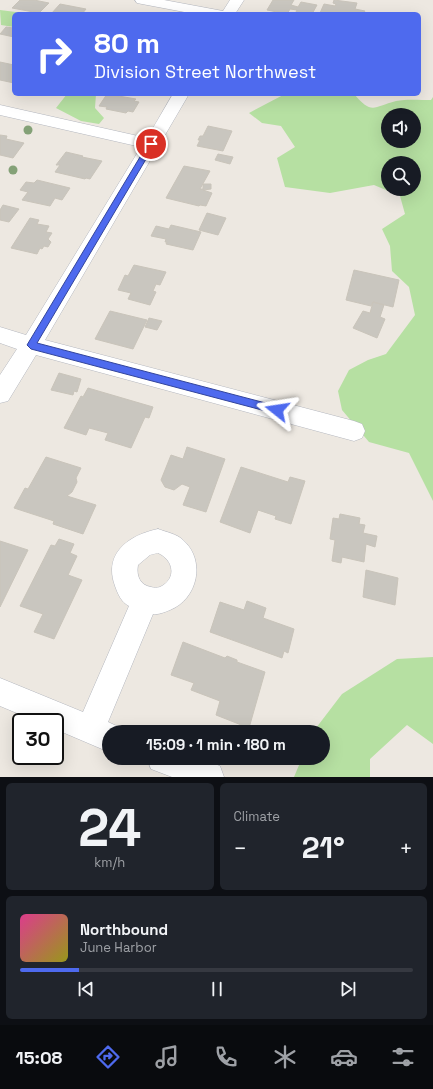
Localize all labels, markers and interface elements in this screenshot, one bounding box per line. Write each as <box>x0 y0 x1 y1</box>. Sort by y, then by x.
text: 80 m <box>94 25 160 61</box>
icon: right <box>28 28 80 80</box>
text: Division Street Northwest <box>94 60 316 83</box>
map controls <box>381 108 421 196</box>
button: sound <box>381 108 421 148</box>
pin <box>134 127 168 161</box>
icon: arrive <box>140 133 162 155</box>
button: search <box>381 156 421 196</box>
position arrow <box>256 389 298 431</box>
speed limit sign: 30 <box>12 713 64 765</box>
text: 15:09 · 1 min · 180 m <box>146 735 286 754</box>
text: 24 <box>78 795 141 861</box>
text: Climate <box>234 808 280 825</box>
text: 21° <box>302 828 345 867</box>
text: − <box>234 834 247 862</box>
text: + <box>399 834 413 862</box>
text: km/h <box>94 854 125 871</box>
text: Northbound <box>80 920 168 939</box>
text: June Harbor <box>80 939 157 956</box>
icon: previous <box>75 978 97 1000</box>
icon: pause <box>206 978 228 1000</box>
icon: next <box>337 978 359 1000</box>
icon: directions <box>94 1043 122 1071</box>
icon: music <box>153 1043 181 1071</box>
icon: phone <box>212 1043 240 1071</box>
icon: climate <box>271 1043 299 1071</box>
icon: car <box>330 1043 358 1071</box>
icon: filters <box>389 1043 417 1071</box>
text: 15:08 <box>16 1046 62 1069</box>

